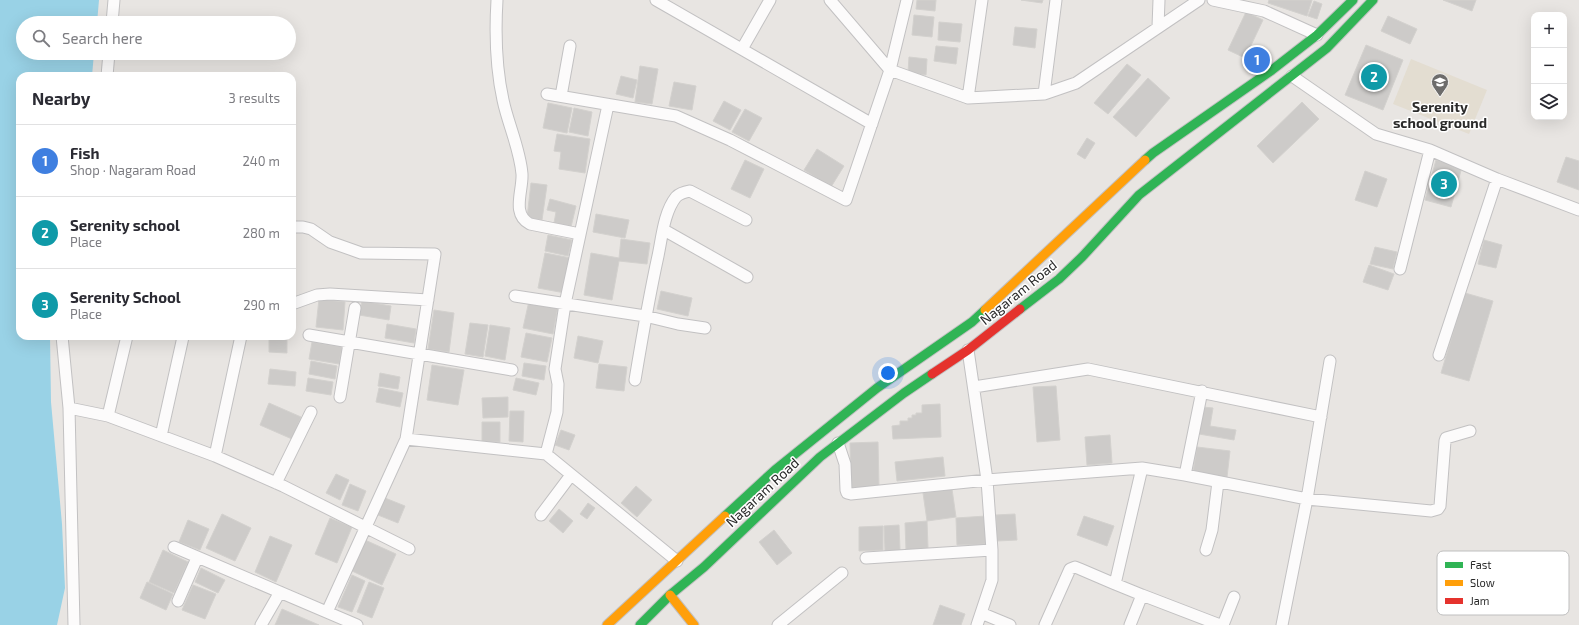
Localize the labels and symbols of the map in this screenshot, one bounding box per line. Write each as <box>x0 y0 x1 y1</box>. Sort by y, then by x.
pin: 1 <box>1244 45 1270 75</box>
pin: 2 <box>1361 62 1387 92</box>
school or university icon: Serenity school ground <box>1430 72 1450 97</box>
place label: Serenity school ground <box>1393 98 1487 131</box>
pin: 3 <box>1431 169 1457 199</box>
street label: Nagaram Road <box>976 256 1060 328</box>
your location <box>878 363 898 383</box>
street label: Nagaram Road <box>722 454 802 530</box>
legend <box>1437 551 1569 615</box>
text: Fast <box>1470 558 1492 571</box>
text: Slow <box>1470 576 1495 589</box>
text: Jam <box>1470 594 1489 607</box>

